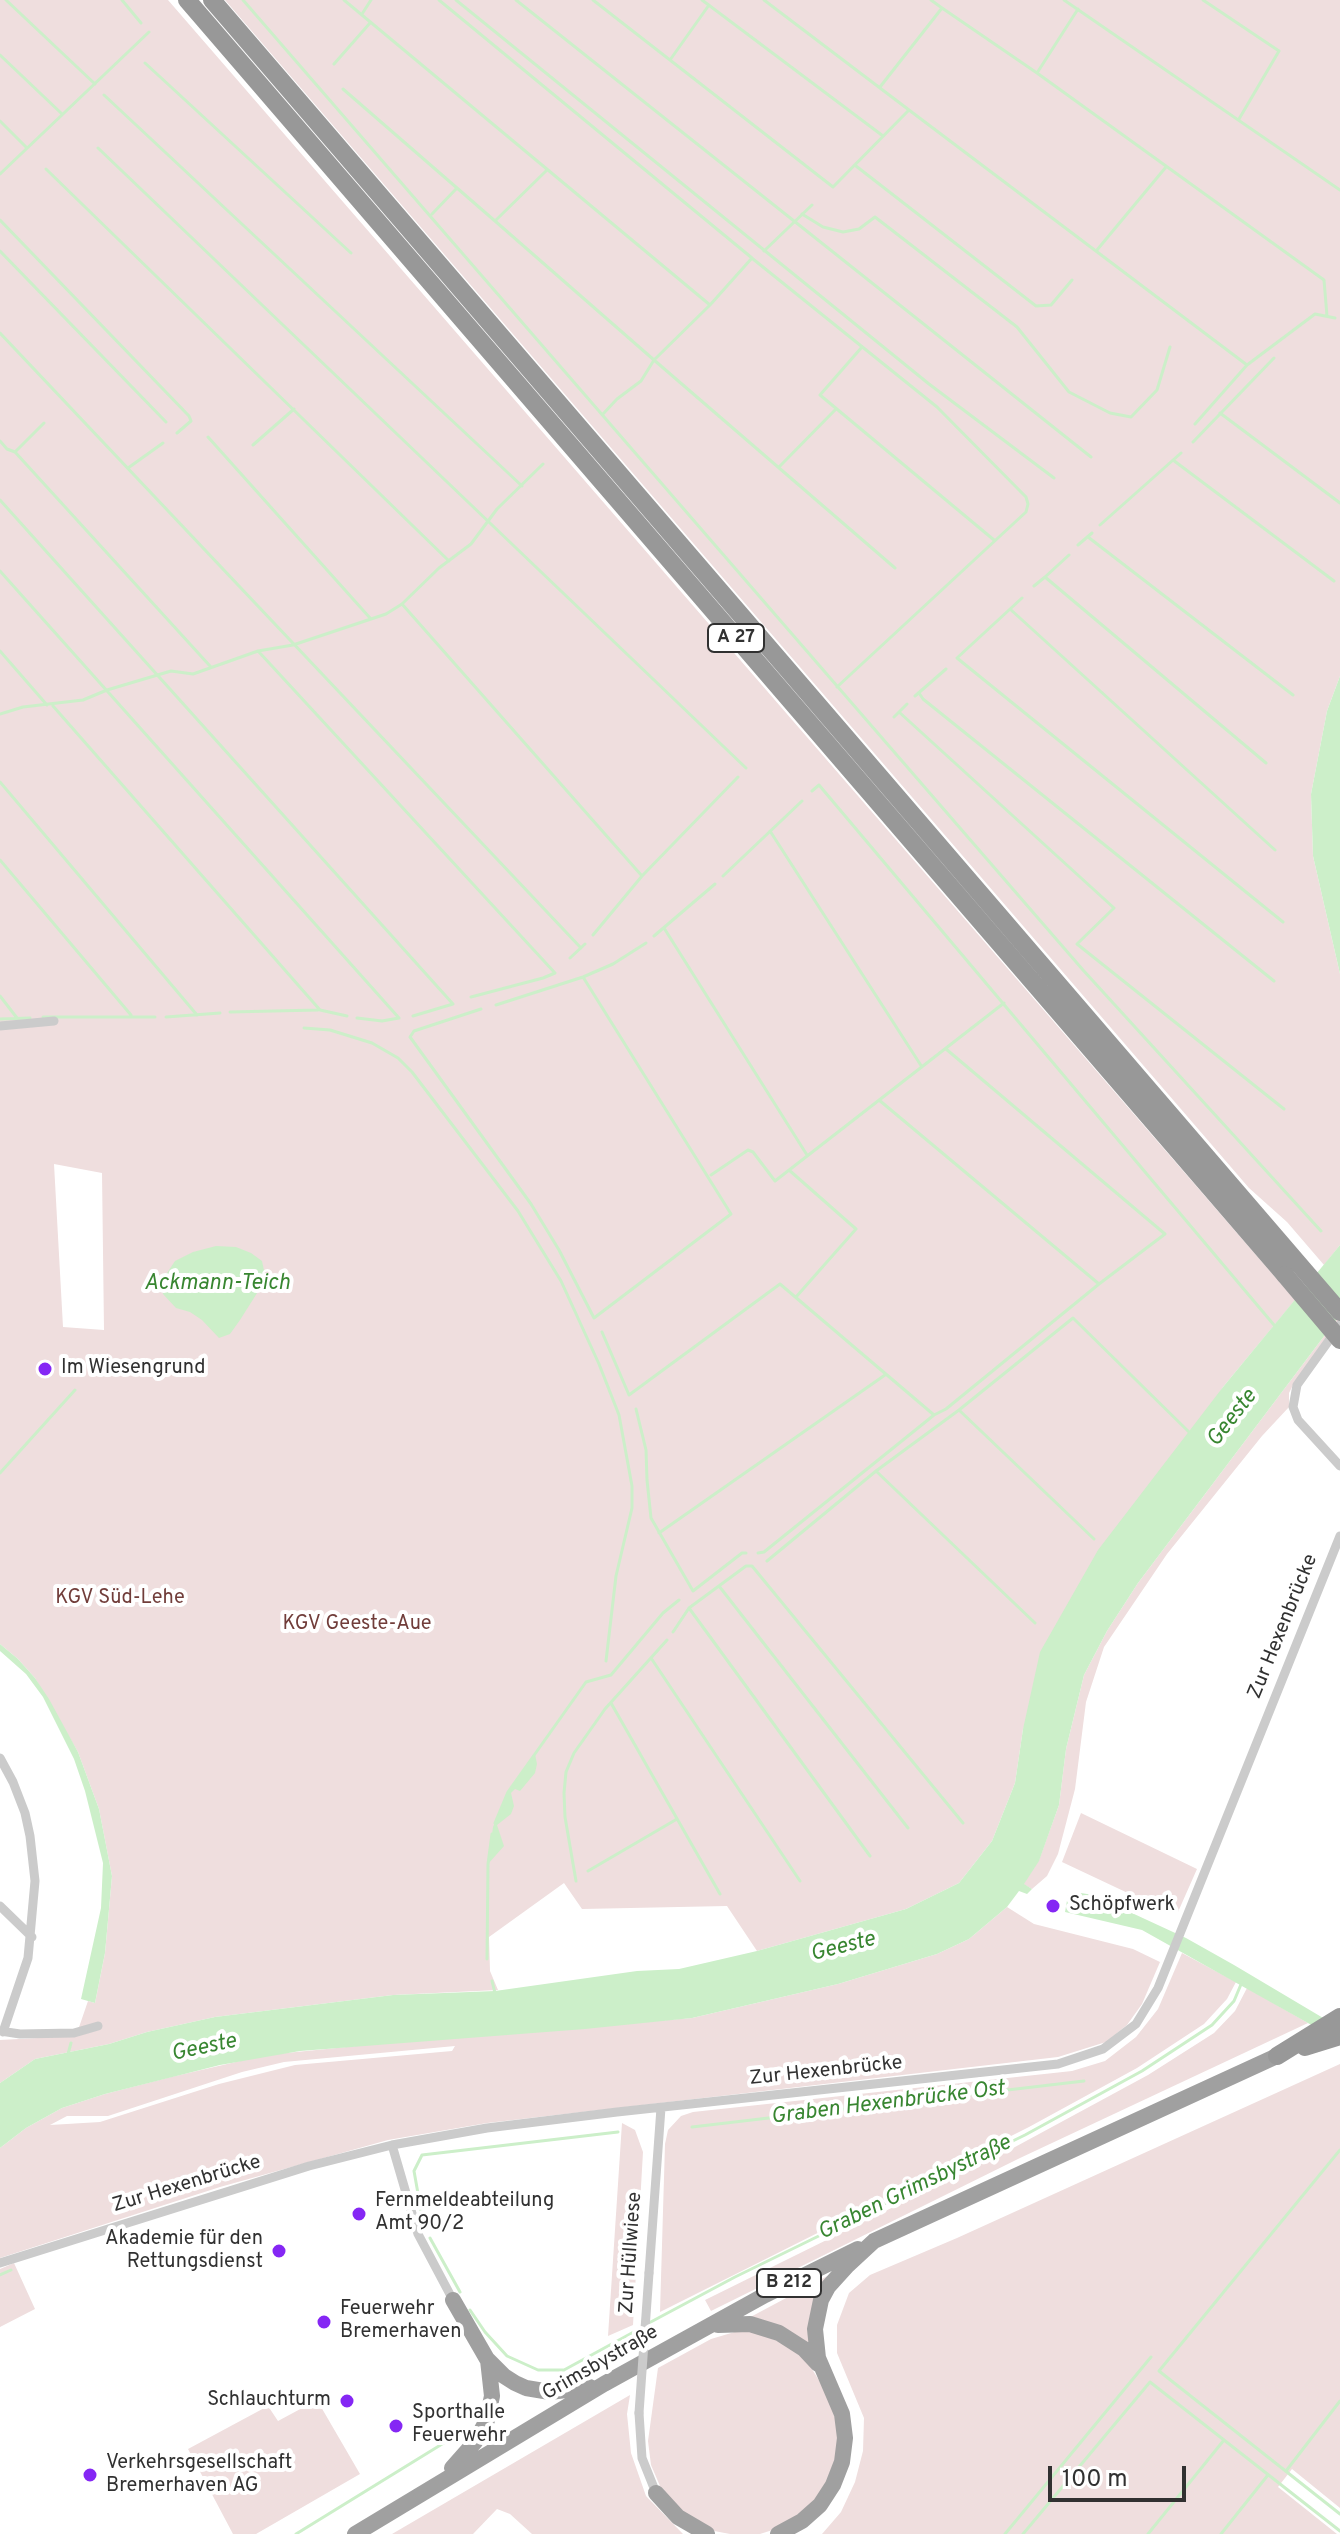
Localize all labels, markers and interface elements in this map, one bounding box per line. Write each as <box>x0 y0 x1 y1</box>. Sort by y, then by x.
road number: A 27 <box>708 624 764 652</box>
water label: Ackmann-Teich <box>144 1272 290 1298</box>
place label: Im Wiesengrund <box>61 1357 206 1381</box>
marker: Im Wiesengrund <box>36 1360 54 1378</box>
water label: Geeste <box>1202 1385 1264 1453</box>
street label: Zur Hexenbrücke <box>1244 1551 1324 1703</box>
park label: KGV Süd-Lehe <box>55 1587 185 1611</box>
park label: KGV Geeste-Aue <box>282 1613 432 1637</box>
place label: Schöpfwerk <box>1069 1894 1175 1918</box>
marker: Schöpfwerk <box>1044 1897 1062 1915</box>
water label: Geeste <box>808 1927 878 1969</box>
water label: Geeste <box>169 2029 239 2069</box>
street label: Zur Hexenbrücke <box>748 2052 904 2092</box>
water label: Graben Hexenbrücke Ost <box>770 2077 1006 2131</box>
water label: Graben Grimsbystraße <box>814 2131 1016 2247</box>
street label: Zur Hexenbrücke <box>110 2151 264 2219</box>
place label: Fernmeldeabteilung Amt 90/2 <box>375 2190 554 2237</box>
street label: Zur Hüllwiese <box>616 2191 648 2315</box>
marker: Fernmeldeabteilung Amt 90/2 <box>350 2205 368 2223</box>
place label: Akademie für den Rettungsdienst <box>105 2228 263 2275</box>
marker: Akademie für den Rettungsdienst <box>270 2242 288 2260</box>
road number: B 212 <box>757 2269 821 2297</box>
place label: Feuerwehr Bremerhaven <box>340 2298 461 2345</box>
marker: Feuerwehr Bremerhaven <box>315 2313 333 2331</box>
street label: Grimsbystraße <box>539 2321 663 2407</box>
place label: Schlauchturm <box>207 2389 331 2413</box>
marker: Schlauchturm <box>338 2392 356 2410</box>
place label: Sporthalle Feuerwehr <box>412 2402 506 2449</box>
marker: Sporthalle Feuerwehr <box>387 2417 405 2435</box>
scale bar <box>1052 2450 1190 2500</box>
place label: Verkehrsgesellschaft Bremerhaven AG <box>106 2452 292 2499</box>
text: 100 m <box>1062 2465 1128 2495</box>
marker: Verkehrsgesellschaft Bremerhaven AG <box>81 2466 99 2484</box>

